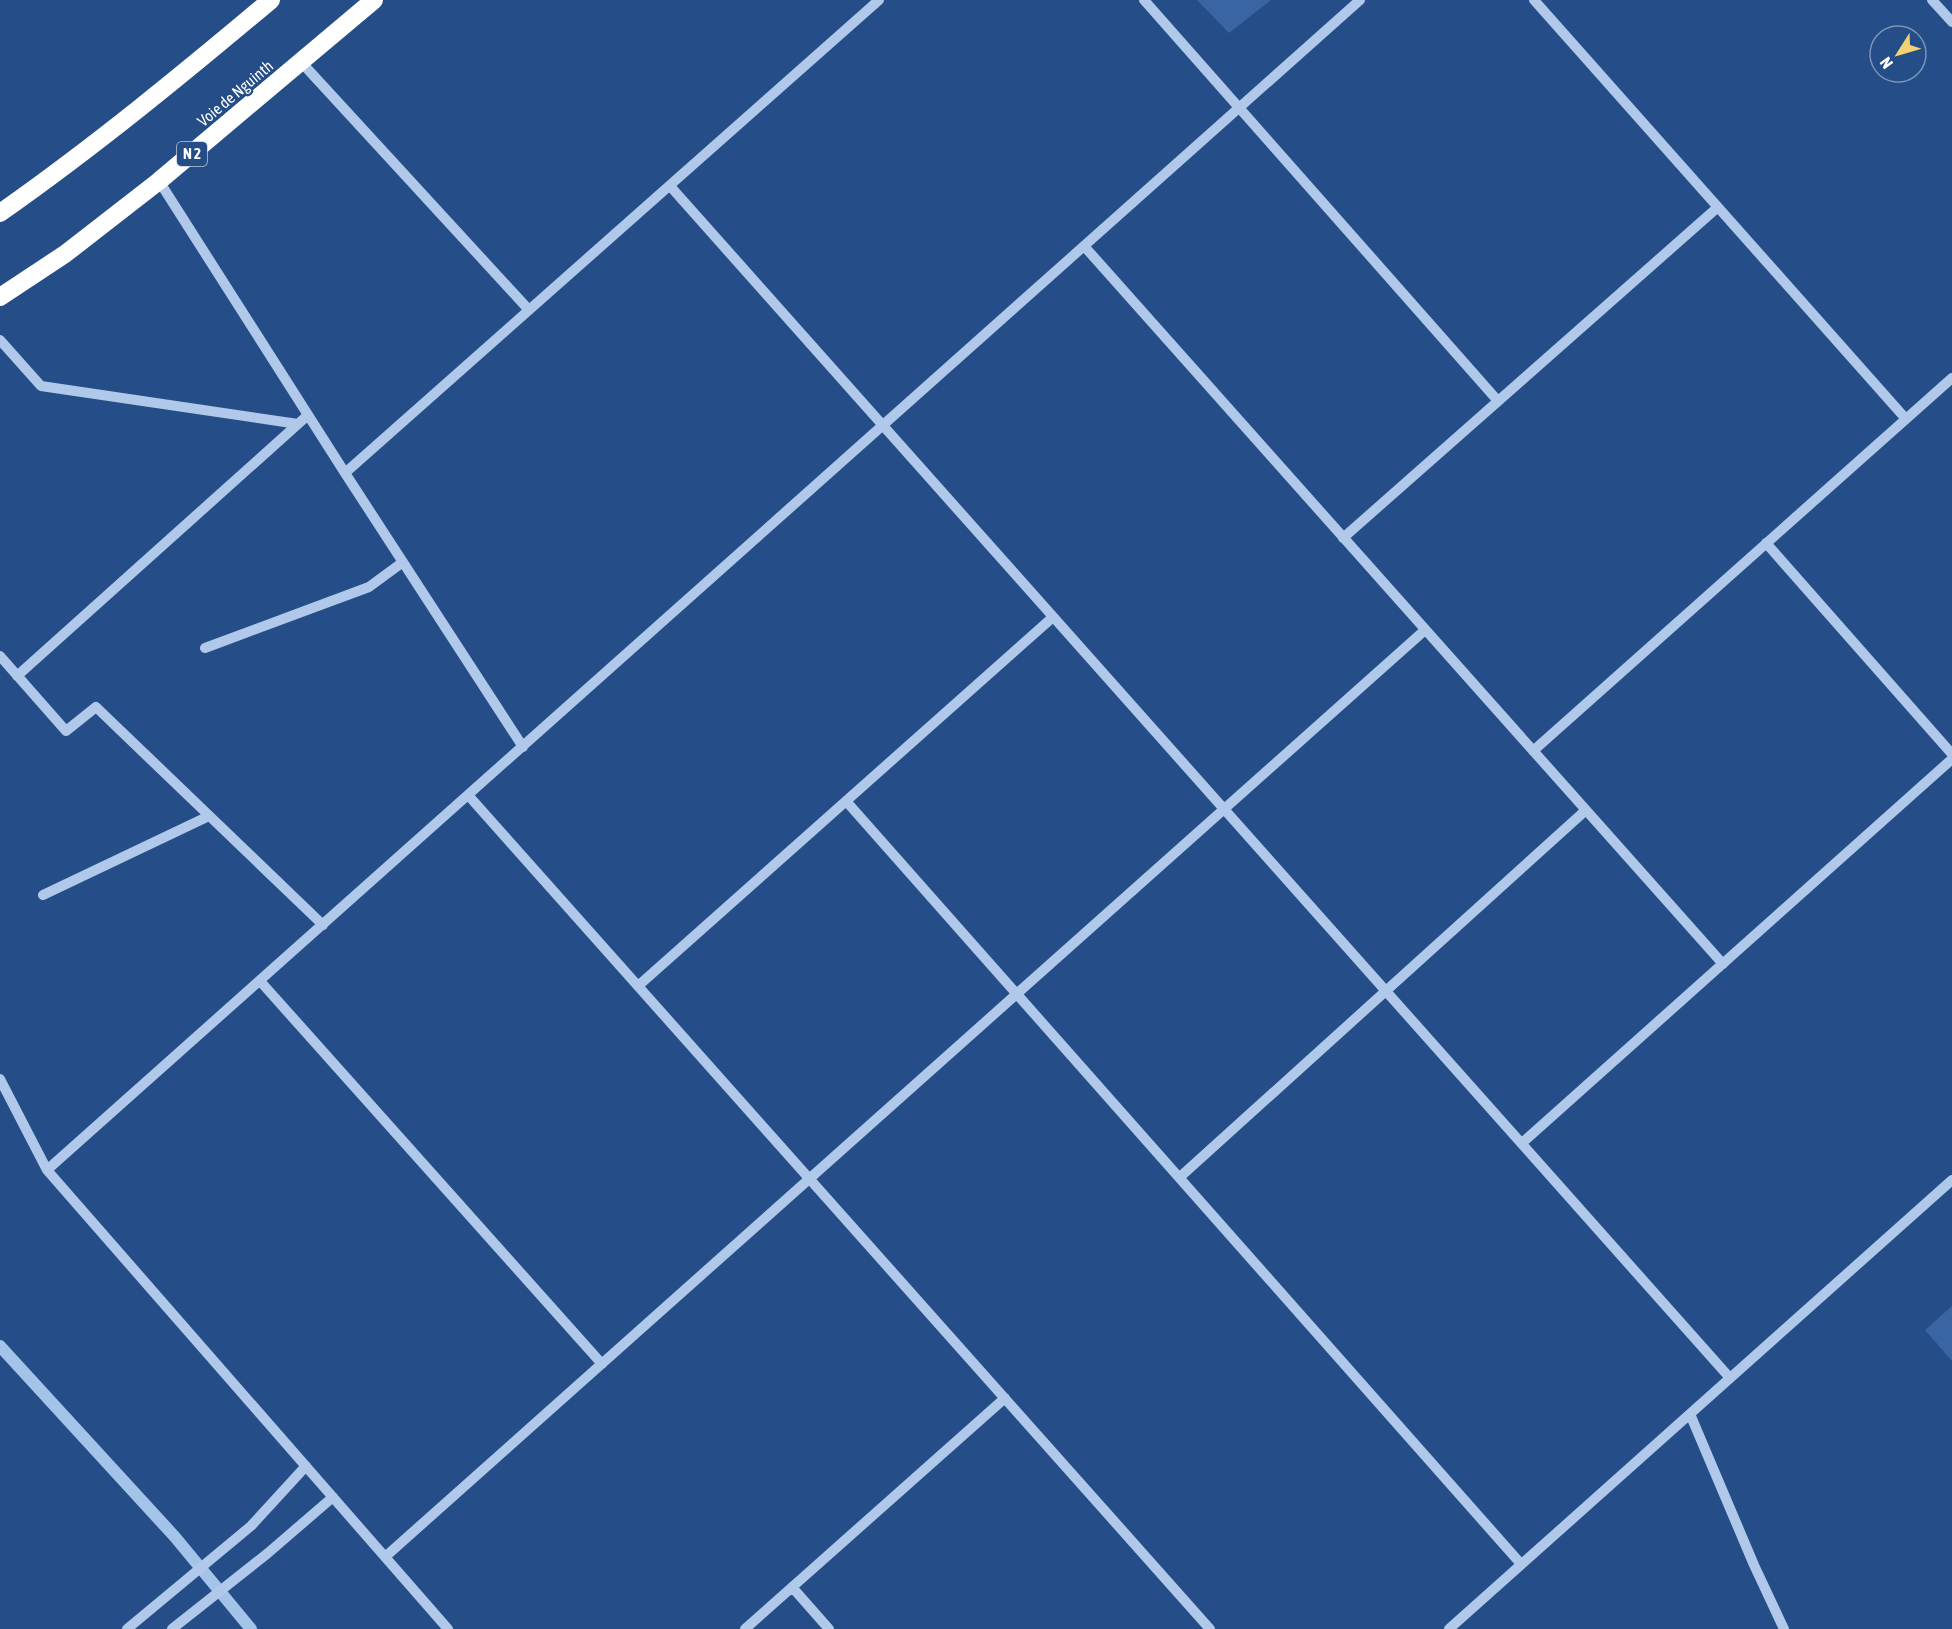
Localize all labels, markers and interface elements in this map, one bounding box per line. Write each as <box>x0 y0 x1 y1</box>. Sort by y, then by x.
north arrow <box>1868 24 1928 84</box>
text: N <box>1876 54 1896 72</box>
street label: Voie de Nguinth <box>194 56 277 131</box>
road number: N 2 <box>177 142 207 166</box>

